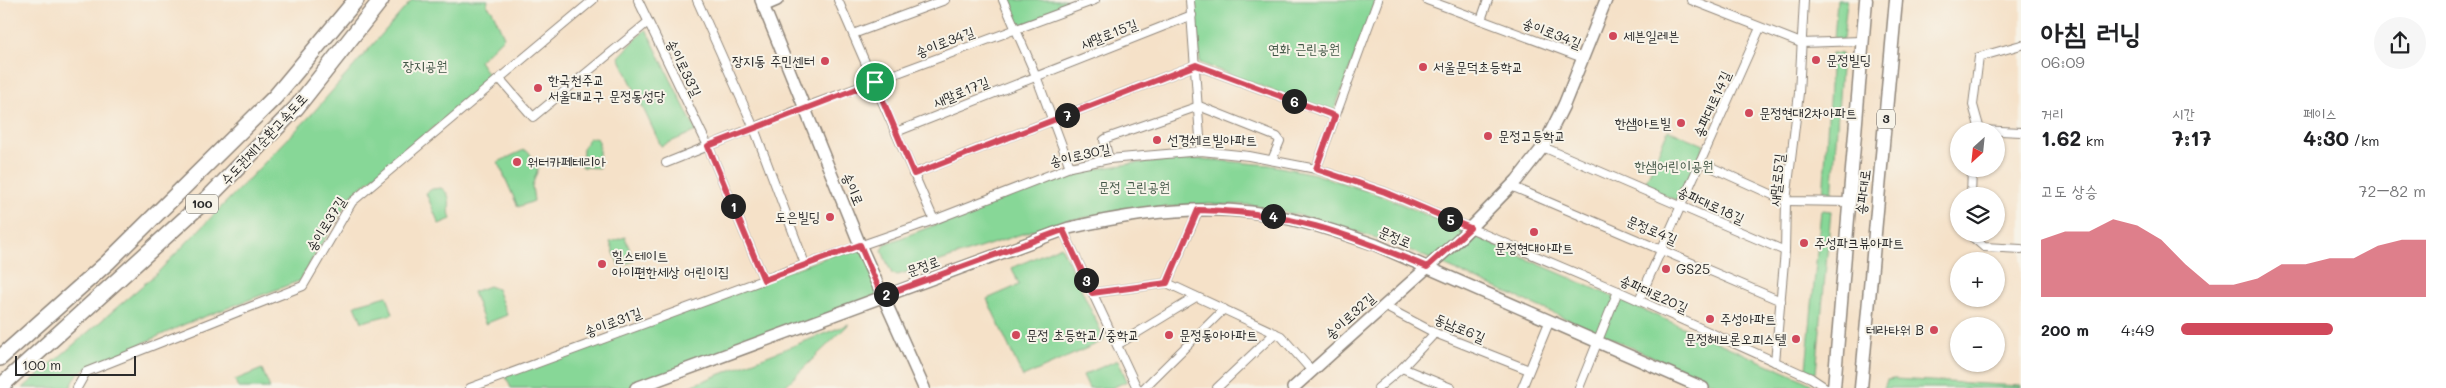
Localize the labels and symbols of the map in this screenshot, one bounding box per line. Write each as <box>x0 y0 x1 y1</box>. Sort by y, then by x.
street label: 송이로34길 <box>1520 13 1585 53</box>
street label: 새말로15길 <box>1078 14 1141 53</box>
street label: 송이로34길 <box>913 21 978 61</box>
place label: 세븐일레븐 <box>1623 26 1679 45</box>
marker: 세븐일레븐 <box>1607 30 1619 42</box>
street label: 송이로33길 <box>662 36 707 100</box>
park label: 연화 근린공원 <box>1268 39 1340 58</box>
place label: 문정빌딩 <box>1826 50 1871 69</box>
place label: 장지동 주민센터 <box>732 51 815 70</box>
marker: 문정빌딩 <box>1810 54 1822 66</box>
marker: 장지동 주민센터 <box>819 55 831 67</box>
park label: 장지공원 <box>402 56 448 75</box>
place label: 서울문덕초등학교 <box>1433 57 1523 76</box>
pin <box>854 61 896 103</box>
marker: 서울문덕초등학교 <box>1417 61 1429 73</box>
street label: 송파대로14길 <box>1688 67 1735 140</box>
place label: 한국천주교 서울대교구 문정동성당 <box>548 70 666 105</box>
street label: 새말로17길 <box>930 71 992 111</box>
marker: 한국천주교 서울대교구 문정동성당 <box>532 82 544 94</box>
pin: 6 <box>1282 88 1306 114</box>
street label: 수도권제1순환고속도로 <box>216 89 311 189</box>
pin: 7 <box>1054 102 1080 128</box>
place label: 문정현대2차아파트 <box>1759 103 1857 122</box>
marker: 문정현대2차아파트 <box>1743 107 1755 119</box>
road number: 3 <box>1877 110 1895 128</box>
place label: 한샘아트빌 <box>1615 113 1672 132</box>
marker: 한샘아트빌 <box>1675 117 1687 129</box>
north arrow <box>1950 122 2005 178</box>
place label: 문정고등학교 <box>1498 126 1566 145</box>
place label: 선경쉐르빌아파트 <box>1167 130 1257 149</box>
marker: 문정고등학교 <box>1482 130 1494 142</box>
marker: 선경쉐르빌아파트 <box>1151 134 1163 146</box>
street label: 송이로30길 <box>1048 138 1113 171</box>
place label: 워터카페테리아 <box>527 152 607 171</box>
street label: 새말로5길 <box>1764 152 1789 207</box>
marker: 워터카페테리아 <box>511 156 523 168</box>
park label: 한샘어린이공원 <box>1635 156 1713 175</box>
street label: 송파대로 <box>1851 169 1874 215</box>
street label: 송이로 <box>838 170 869 208</box>
park label: 문정 근린공원 <box>1098 177 1170 196</box>
street label: 송파대로18길 <box>1675 181 1748 228</box>
street label: 송이로37길 <box>301 192 350 255</box>
road number: 100 <box>186 194 218 213</box>
pin: 1 <box>720 194 746 218</box>
pin: 4 <box>1260 204 1286 228</box>
pin: 5 <box>1438 206 1462 232</box>
place label: 도은빌딩 <box>775 207 820 226</box>
street label: 문정로4길 <box>1624 210 1681 249</box>
marker: 도은빌딩 <box>824 211 836 223</box>
street label: 문정로 <box>1376 221 1414 252</box>
marker: 문정현대아파트 <box>1528 226 1540 238</box>
place label: 주성파크뷰아파트 <box>1814 233 1904 252</box>
marker: 주성파크뷰아파트 <box>1798 237 1810 249</box>
place label: 문정현대아파트 <box>1495 238 1573 257</box>
place label: 힐스테이트 아이편한세상 어린이집 <box>612 246 729 281</box>
street label: 문정로 <box>904 251 942 280</box>
marker: 힐스테이트 아이편한세상 어린이집 <box>596 258 608 270</box>
place label: GS25 <box>1676 259 1710 278</box>
marker: GS25 <box>1660 263 1672 275</box>
pin: 3 <box>1074 268 1098 292</box>
street label: 송파대로20길 <box>1617 270 1692 317</box>
pin: 2 <box>874 282 898 306</box>
street label: 송이로32길 <box>1321 288 1379 343</box>
street label: 송이로31길 <box>582 302 645 341</box>
street label: 동남로6길 <box>1432 308 1489 347</box>
place label: 주성아파트 <box>1720 309 1776 328</box>
marker: 주성아파트 <box>1704 313 1716 325</box>
place label: 테라타워 B <box>1866 320 1924 339</box>
marker: 테라타워 B <box>1928 324 1940 336</box>
place label: 문정 초등학교/중학교 <box>1026 325 1139 344</box>
place label: 문정동아아파트 <box>1179 325 1258 344</box>
marker: 문정 초등학교/중학교 <box>1010 329 1022 341</box>
marker: 문정동아아파트 <box>1163 329 1175 341</box>
place label: 문정헤브론오피스텔 <box>1685 329 1787 348</box>
marker: 문정헤브론오피스텔 <box>1790 333 1802 345</box>
scale bar <box>15 353 136 376</box>

